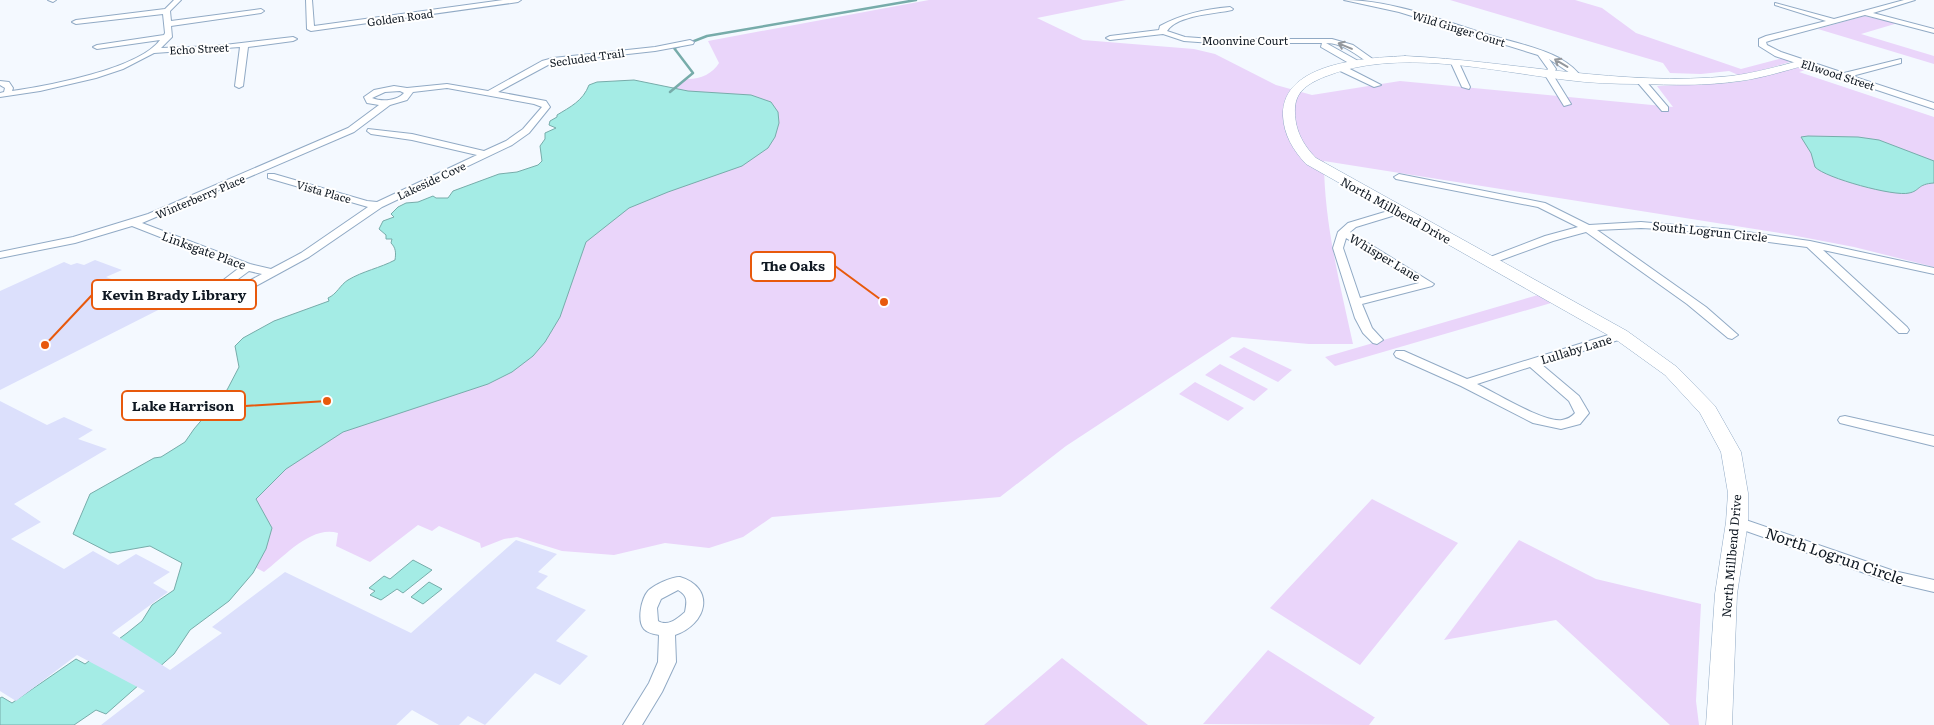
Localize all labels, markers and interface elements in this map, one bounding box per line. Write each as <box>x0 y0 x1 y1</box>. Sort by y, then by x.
street label: Golden Road <box>366 4 434 30</box>
street label: Wild Ginger Court <box>1410 6 1508 50</box>
street label: Moonvine Court <box>1202 32 1289 48</box>
street label: Echo Street <box>169 38 230 58</box>
one-way arrow <box>1338 41 1353 51</box>
street label: Secluded Trail <box>548 44 626 70</box>
street label: Ellwood Street <box>1799 55 1877 94</box>
one-way arrow <box>1555 57 1569 67</box>
street label: Lakeside Cove <box>394 157 468 203</box>
street label: Winterberry Place <box>153 170 248 222</box>
street label: North Millbend Drive <box>1338 172 1454 248</box>
street label: Vista Place <box>295 176 354 207</box>
street label: South Logrun Circle <box>1652 216 1768 246</box>
street label: Linksgate Place <box>159 226 249 274</box>
street label: Whisper Lane <box>1346 229 1424 285</box>
callout: The Oaks <box>751 252 835 281</box>
text: The Oaks <box>761 255 825 275</box>
callout: Kevin Brady Library <box>92 280 256 309</box>
text: Kevin Brady Library <box>102 284 247 304</box>
street label: Lullaby Lane <box>1538 330 1614 368</box>
callout: Lake Harrison <box>122 391 245 420</box>
text: Lake Harrison <box>132 395 234 415</box>
street label: North Millbend Drive <box>1717 494 1745 618</box>
street label: North Logrun Circle <box>1763 520 1908 590</box>

